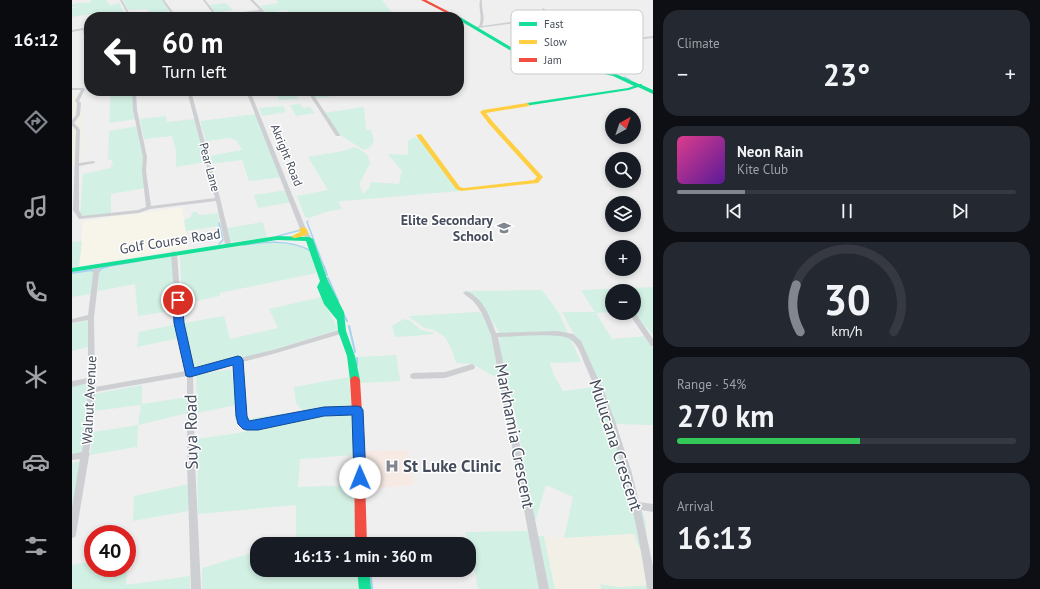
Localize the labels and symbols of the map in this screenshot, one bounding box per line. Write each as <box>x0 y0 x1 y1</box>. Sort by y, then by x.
legend <box>511 10 643 74</box>
text: Fast <box>544 17 564 31</box>
text: Slow <box>544 35 567 49</box>
text: Jam <box>543 53 562 67</box>
north arrow <box>605 108 641 144</box>
street label: Akright Road <box>268 122 306 188</box>
street label: Pear Lane <box>196 141 224 193</box>
place label: Elite Secondary School <box>401 211 494 245</box>
school or university icon: Elite Secondary School <box>496 220 512 236</box>
street label: Golf Course Road <box>118 224 222 258</box>
pin <box>161 283 195 317</box>
street label: Walnut Avenue <box>78 355 100 445</box>
street label: Markhamia Crescent <box>490 362 540 510</box>
street label: Mulucana Crescent <box>584 376 648 514</box>
street label: Suya Road <box>179 394 203 470</box>
place label: St Luke Clinic <box>403 455 501 477</box>
position arrow <box>339 457 381 499</box>
hospital icon: St Luke Clinic <box>384 458 400 474</box>
speed limit sign: 40 <box>84 525 136 577</box>

